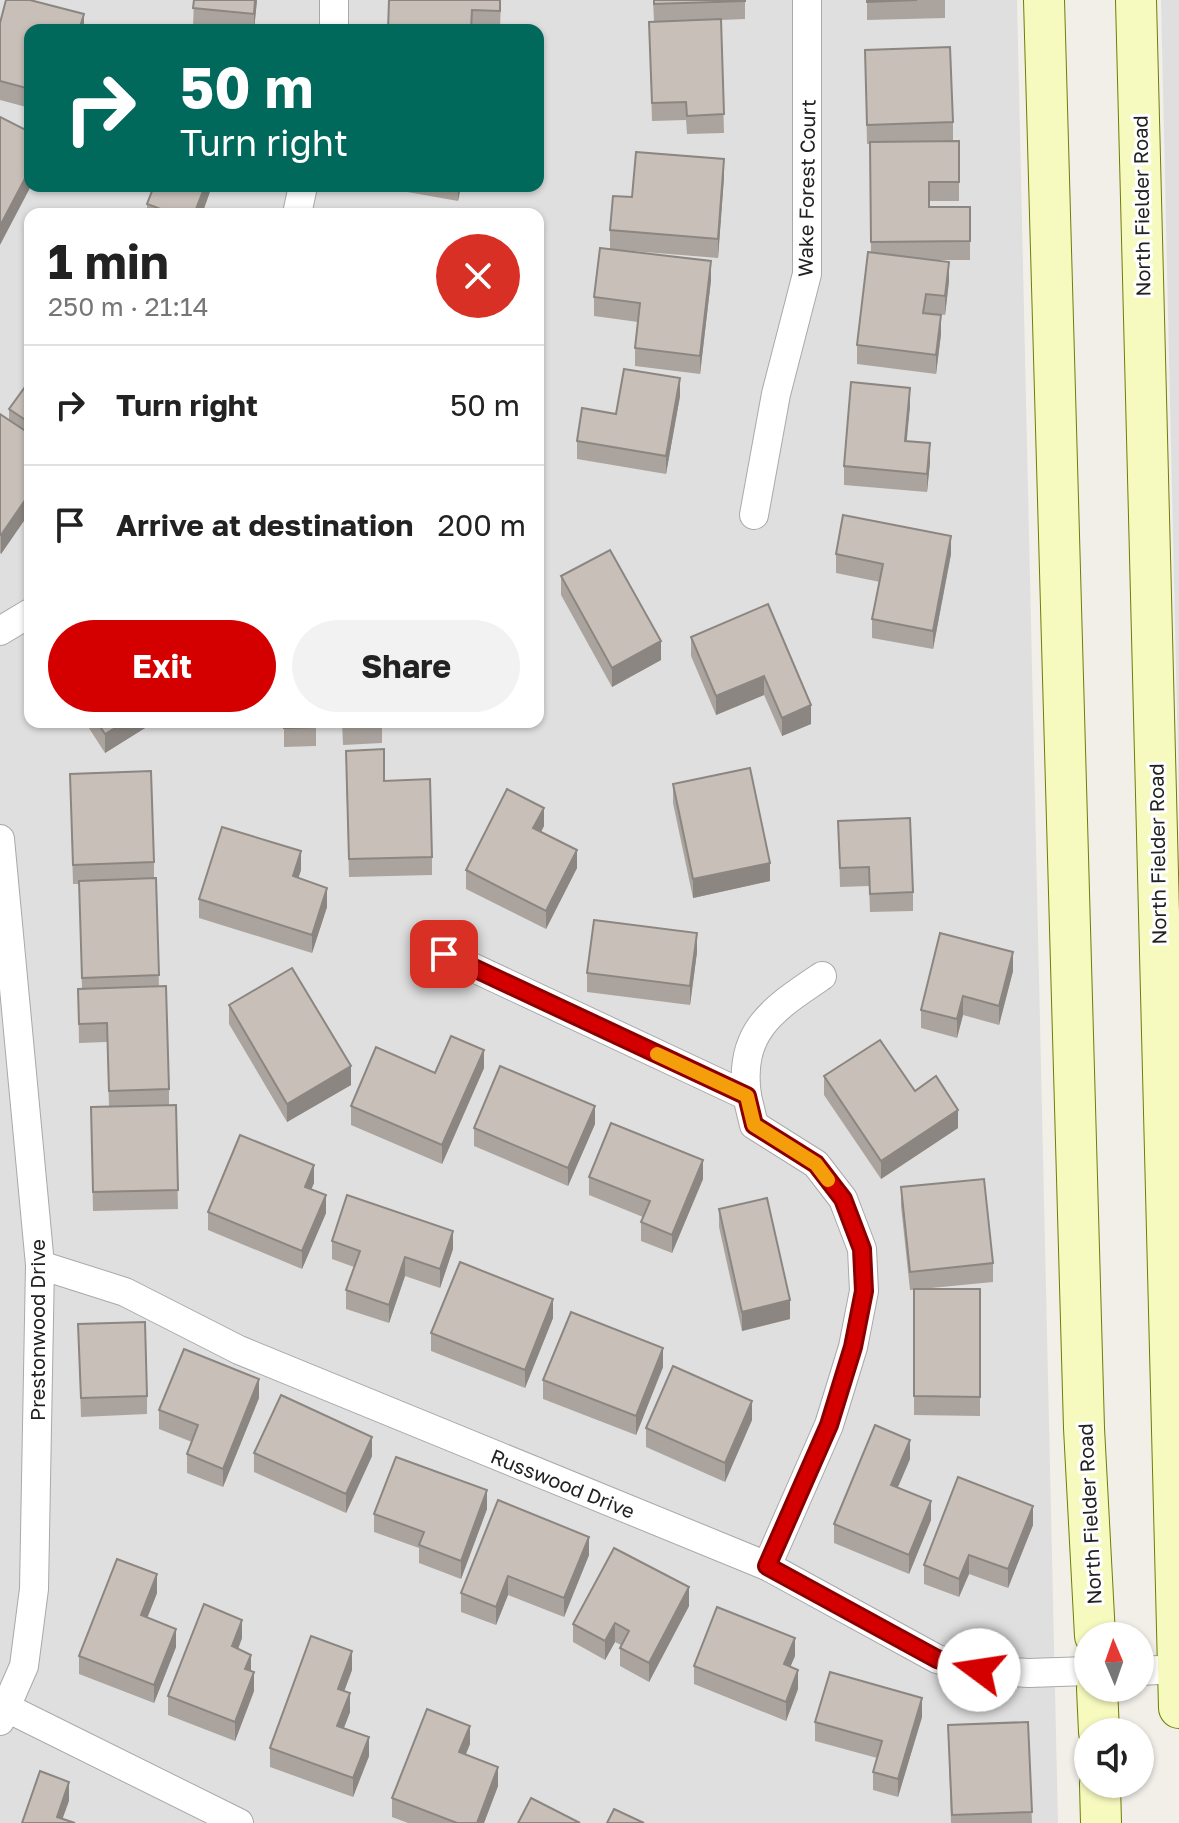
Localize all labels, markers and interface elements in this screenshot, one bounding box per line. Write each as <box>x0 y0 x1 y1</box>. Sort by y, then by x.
text: 50 m <box>180 53 314 120</box>
icon: right <box>48 56 152 160</box>
street label: Wake Forest Court <box>792 99 820 277</box>
street label: North Fielder Road <box>1127 115 1155 297</box>
text: Turn right <box>180 121 348 164</box>
text: 1 min <box>48 232 169 290</box>
button: close <box>436 234 520 318</box>
text: 250 m · 21:14 <box>48 291 209 322</box>
icon: right <box>48 383 92 427</box>
text: Turn right <box>116 387 258 423</box>
text: 50 m <box>450 387 520 423</box>
icon: arrive <box>48 503 92 547</box>
text: Arrive at destination <box>116 507 413 543</box>
text: 200 m <box>437 507 526 543</box>
button: Exit <box>48 620 276 712</box>
button: Share <box>292 620 520 712</box>
street label: North Fielder Road <box>1143 763 1171 945</box>
pin <box>410 920 478 988</box>
icon: arrive <box>422 932 466 976</box>
street label: Prestonwood Drive <box>25 1239 49 1421</box>
street label: North Fielder Road <box>1072 1423 1106 1605</box>
street label: Russwood Drive <box>487 1443 639 1523</box>
north arrow <box>1074 1622 1154 1702</box>
map controls <box>1074 1622 1154 1798</box>
position arrow <box>937 1628 1021 1712</box>
button: sound <box>1074 1718 1154 1798</box>

